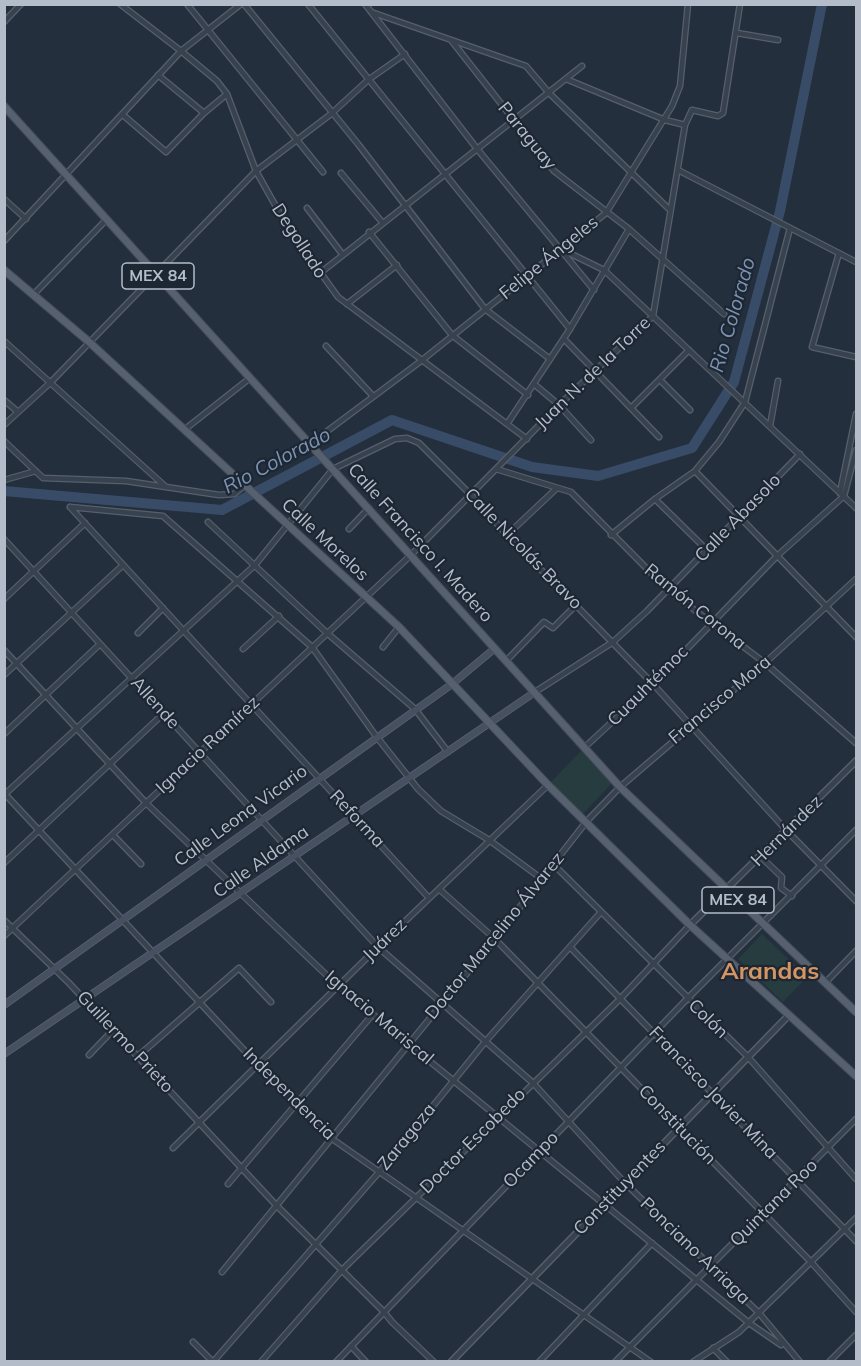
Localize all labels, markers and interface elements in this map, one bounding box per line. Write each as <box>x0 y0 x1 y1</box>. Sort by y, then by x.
street label: Paraguay <box>493 98 561 174</box>
street label: Degollado <box>267 200 331 282</box>
street label: Felipe Ángeles <box>495 212 603 304</box>
water label: Rio Colorado <box>705 255 761 375</box>
road number: MEX 84 <box>122 263 194 289</box>
street label: Juan N. de la Torre <box>531 312 655 434</box>
water label: Rio Colorado <box>219 423 335 499</box>
street label: Calle Francisco I. Madero <box>343 459 497 627</box>
street label: Calle Abasolo <box>690 469 786 567</box>
street label: Calle Nicolás Bravo <box>460 484 586 614</box>
street label: Calle Morelos <box>277 494 373 586</box>
street label: Ramón Corona <box>640 559 750 655</box>
street label: Cuauhtémoc <box>603 641 693 731</box>
street label: Francisco Mora <box>665 651 775 749</box>
street label: Allende <box>126 672 184 734</box>
street label: Ignacio Ramírez <box>152 691 264 799</box>
street label: Calle Leona Vicario <box>170 760 312 872</box>
street label: Reforma <box>325 786 389 852</box>
street label: Hernández <box>747 791 827 871</box>
street label: Calle Aldama <box>209 821 313 903</box>
street label: Doctor Marcelino Álvarez <box>421 848 569 1024</box>
road number: MEX 84 <box>702 887 774 913</box>
street label: Juárez <box>359 914 411 966</box>
district label: Arandas <box>721 958 819 986</box>
street label: Ignacio Mariscal <box>320 966 438 1070</box>
street label: Guillermo Prieto <box>72 986 178 1098</box>
street label: Colón <box>684 995 732 1043</box>
street label: Francisco Javier Mina <box>644 1022 782 1164</box>
street label: Independencia <box>238 1043 340 1145</box>
street label: Constitución <box>634 1081 720 1169</box>
street label: Doctor Escobedo <box>416 1084 530 1198</box>
street label: Zaragoza <box>374 1099 440 1175</box>
street label: Ocampo <box>499 1127 563 1193</box>
street label: Constituyentes <box>569 1136 671 1240</box>
street label: Quintana Roo <box>726 1155 822 1251</box>
street label: Ponciano Arriaga <box>635 1193 755 1309</box>

